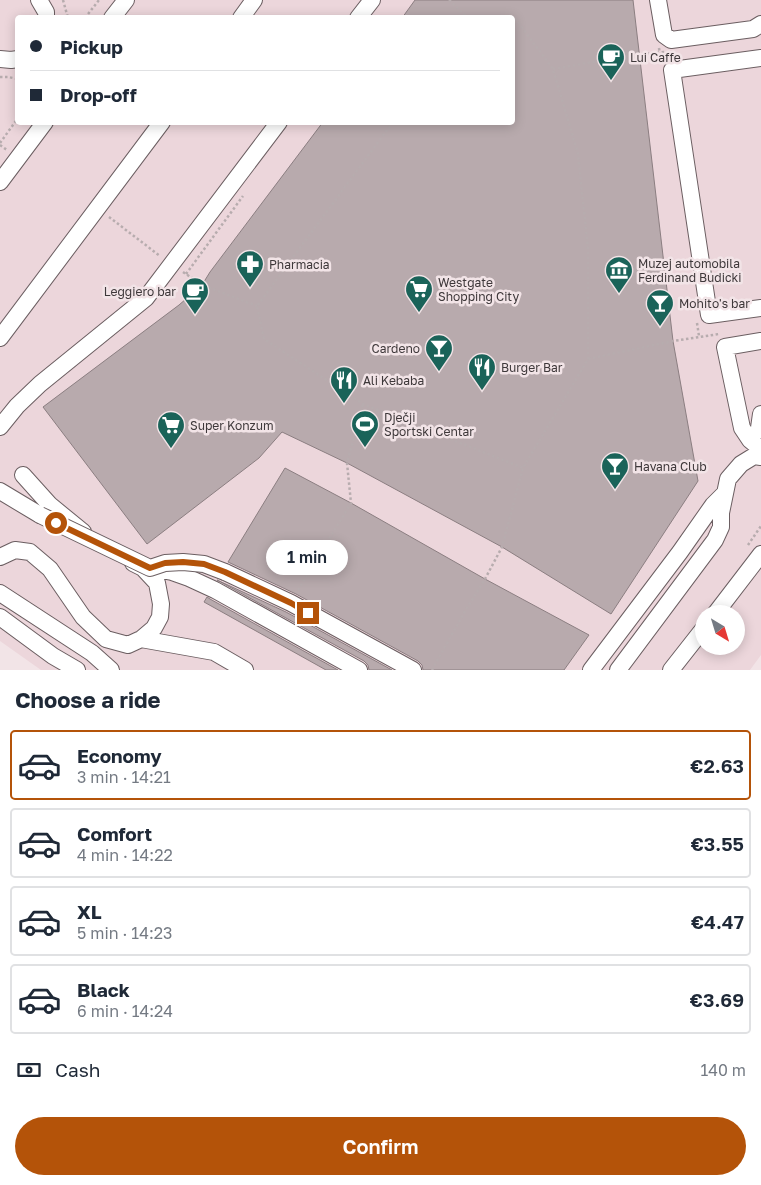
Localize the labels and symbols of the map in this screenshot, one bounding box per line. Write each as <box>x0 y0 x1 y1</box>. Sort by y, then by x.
cafe icon: Lui Caffe <box>596 42 626 81</box>
place label: Lui Caffe <box>630 50 681 65</box>
pharmacy icon: Pharmacia <box>235 249 265 288</box>
museum icon: Muzej automobila Ferdinand Budicki <box>604 255 634 294</box>
place label: Muzej automobila Ferdinand Budicki <box>638 256 742 285</box>
place label: Pharmacia <box>269 257 330 272</box>
supermarket icon: Westgate Shopping City <box>404 274 434 313</box>
place label: Westgate Shopping City <box>438 275 519 304</box>
cafe icon: Leggiero bar <box>180 276 210 315</box>
place label: Leggiero bar <box>104 284 176 299</box>
bar icon: Mohito's bar <box>645 288 675 327</box>
place label: Mohito's bar <box>679 296 750 311</box>
bar icon: Cardeno <box>424 333 454 372</box>
place label: Cardeno <box>372 341 420 356</box>
restaurant icon: Burger Bar <box>467 352 497 391</box>
place label: Burger Bar <box>501 360 563 375</box>
restaurant icon: Ali Kebaba <box>329 365 359 404</box>
place label: Ali Kebaba <box>363 373 424 388</box>
sports icon: Dječji Sportski Centar <box>350 409 380 448</box>
supermarket icon: Super Konzum <box>156 410 186 449</box>
place label: Dječji Sportski Centar <box>384 410 474 439</box>
place label: Super Konzum <box>190 418 274 433</box>
bar icon: Havana Club <box>600 451 630 490</box>
place label: Havana Club <box>634 459 707 474</box>
route start <box>45 512 67 534</box>
callout: 1 min <box>267 540 349 576</box>
route end <box>297 602 319 624</box>
north arrow <box>695 605 745 655</box>

